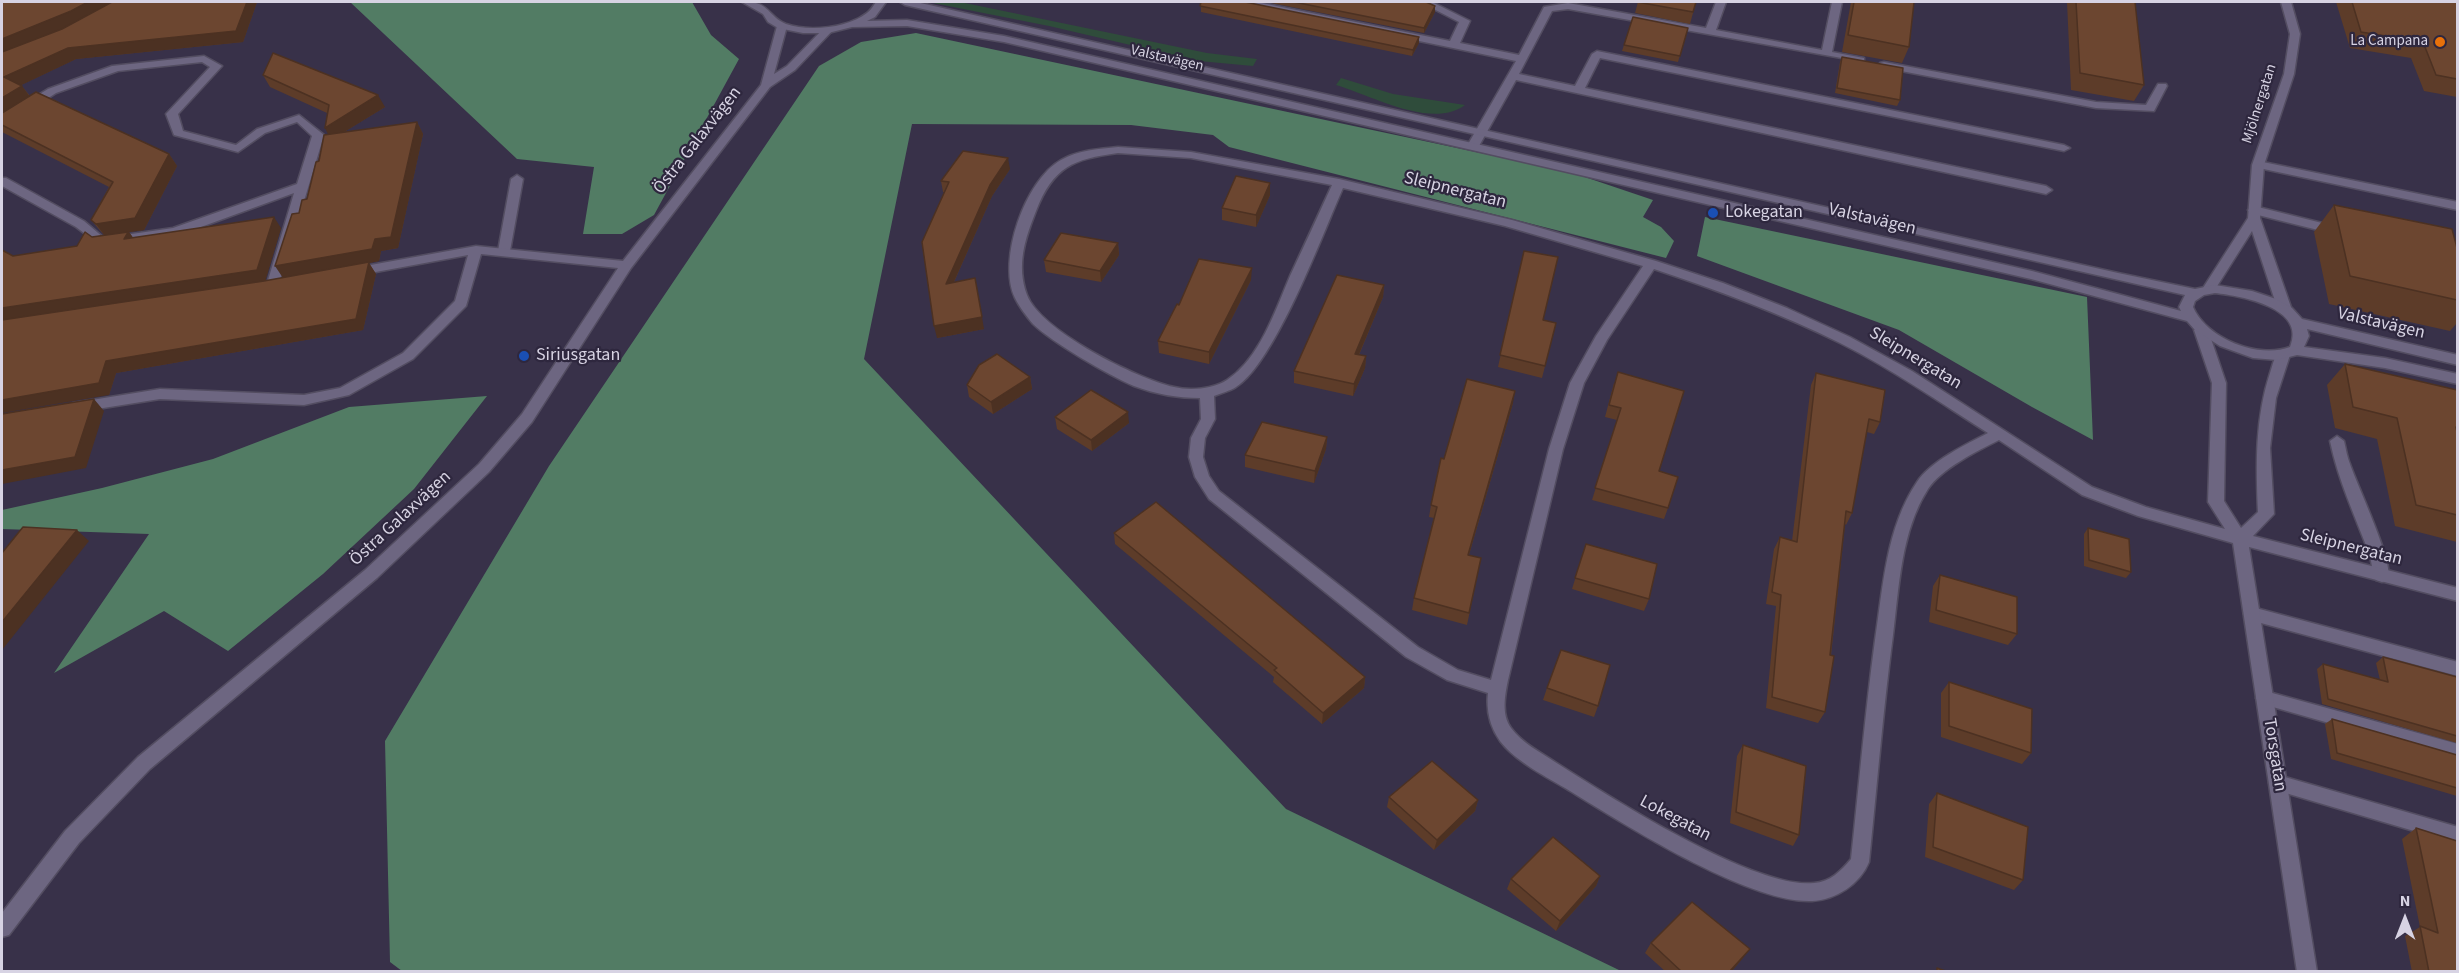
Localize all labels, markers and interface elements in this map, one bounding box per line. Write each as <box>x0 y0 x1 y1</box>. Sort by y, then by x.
place label: La Campana <box>2350 33 2428 51</box>
marker: La Campana <box>2433 35 2447 49</box>
street label: Valstavägen <box>1129 42 1205 76</box>
street label: Mjölnergatan <box>2239 62 2281 146</box>
street label: Östra Galaxvägen <box>649 83 747 199</box>
street label: Sleipnergatan <box>1402 168 1508 214</box>
street label: Valstavägen <box>1826 199 1918 241</box>
place label: Lokegatan <box>1725 202 1803 224</box>
marker: Lokegatan <box>1706 206 1720 220</box>
street label: Valstavägen <box>2335 303 2427 345</box>
street label: Sleipnergatan <box>1865 323 1965 395</box>
place label: Siriusgatan <box>536 345 620 367</box>
marker: Siriusgatan <box>517 349 531 363</box>
street label: Östra Galaxvägen <box>346 467 456 571</box>
street label: Sleipnergatan <box>2298 525 2404 571</box>
street label: Torsgatan <box>2258 717 2290 793</box>
street label: Lokegatan <box>1636 791 1714 847</box>
north arrow <box>2375 889 2435 949</box>
text: N <box>2400 890 2410 912</box>

